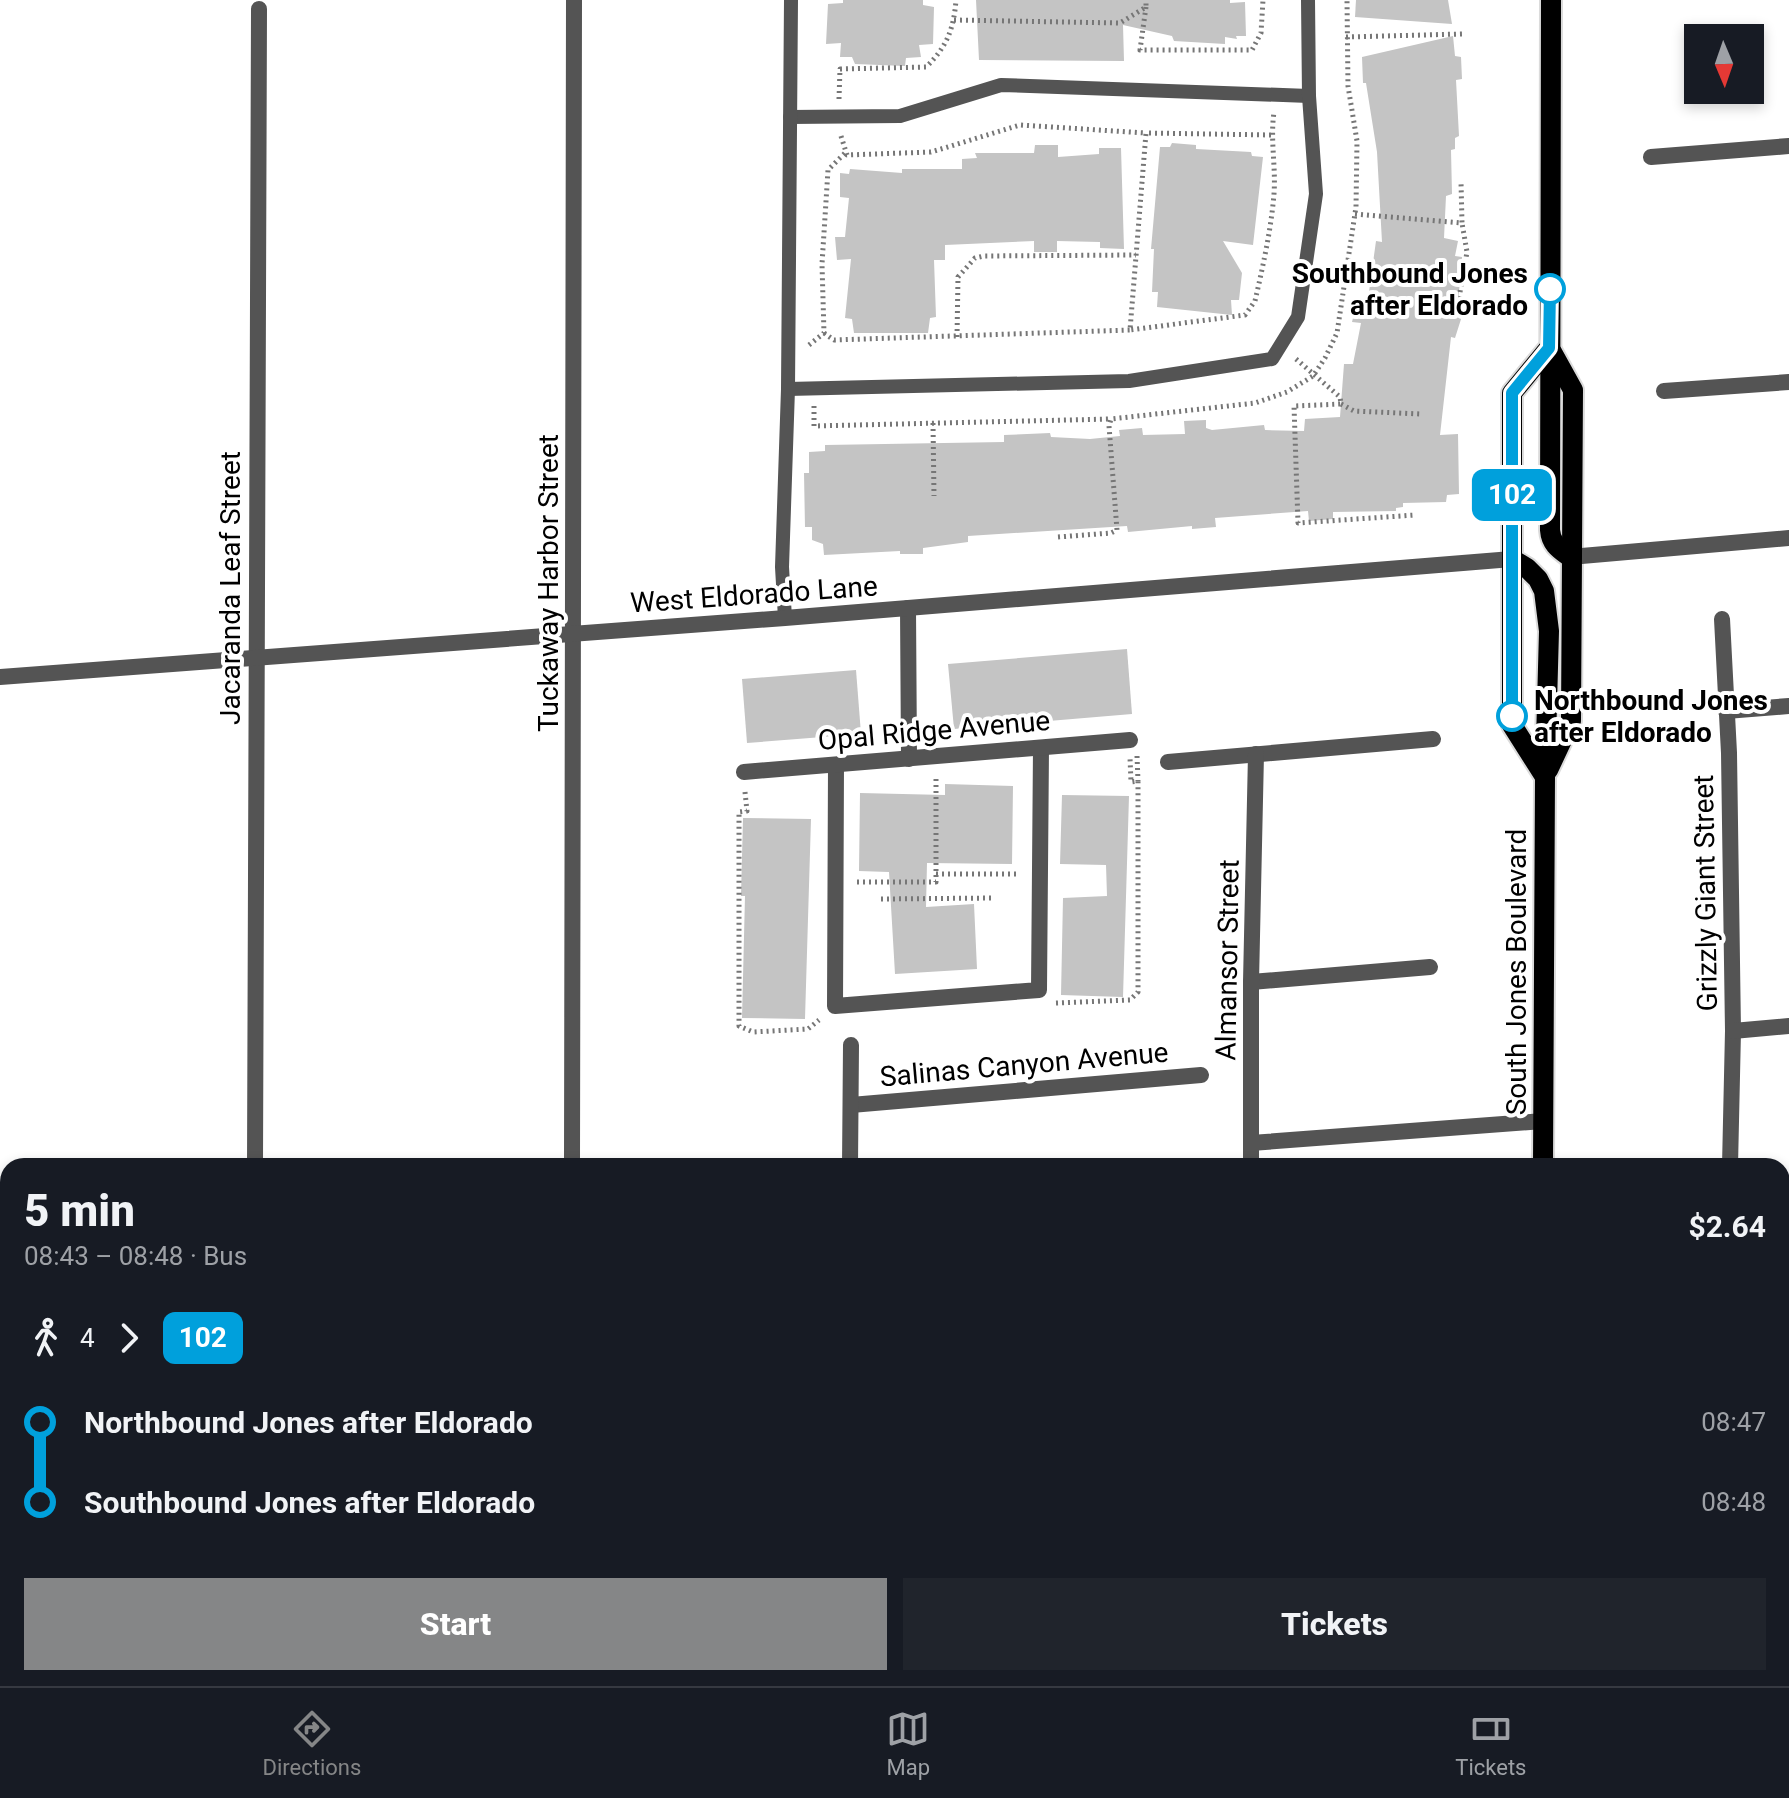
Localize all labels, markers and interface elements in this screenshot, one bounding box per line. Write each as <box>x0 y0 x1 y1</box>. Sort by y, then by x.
north arrow <box>1684 24 1764 104</box>
map controls <box>1684 24 1764 104</box>
place label: Southbound Jones after Eldorado <box>1292 257 1528 322</box>
marker: Southbound Jones after Eldorado <box>1535 274 1565 304</box>
street label: Tuckaway Harbor Street <box>532 434 565 732</box>
street label: Jacaranda Leaf Street <box>214 451 247 725</box>
line badge: 102 <box>1466 469 1558 521</box>
text: 102 <box>1488 478 1536 511</box>
street label: West Eldorado Lane <box>629 569 879 620</box>
place label: Northbound Jones after Eldorado <box>1534 684 1768 749</box>
marker: Northbound Jones after Eldorado <box>1497 701 1527 731</box>
street label: Opal Ridge Avenue <box>817 704 1051 757</box>
street label: Grizzly Giant Street <box>1687 774 1724 1012</box>
street label: South Jones Boulevard <box>1500 829 1533 1115</box>
street label: Almansor Street <box>1209 859 1246 1061</box>
street label: Salinas Canyon Avenue <box>878 1035 1170 1094</box>
text: 5 min <box>24 1185 135 1237</box>
text: $2.64 <box>1688 1209 1766 1244</box>
text: 08:43 – 08:48 · Bus <box>24 1241 247 1271</box>
icon: walk <box>24 1316 68 1360</box>
icon: forward <box>107 1316 151 1360</box>
text: 102 <box>179 1321 227 1354</box>
text: 4 <box>80 1323 95 1353</box>
text: Northbound Jones after Eldorado <box>84 1405 533 1440</box>
text: 08:47 <box>1701 1407 1766 1437</box>
text: Southbound Jones after Eldorado <box>84 1485 535 1520</box>
text: 08:48 <box>1701 1487 1766 1517</box>
button: Start <box>24 1578 887 1670</box>
button: Tickets <box>903 1578 1766 1670</box>
tab: Directions <box>263 1707 361 1780</box>
tab: Map <box>886 1707 930 1780</box>
tab: Tickets <box>1455 1707 1526 1780</box>

